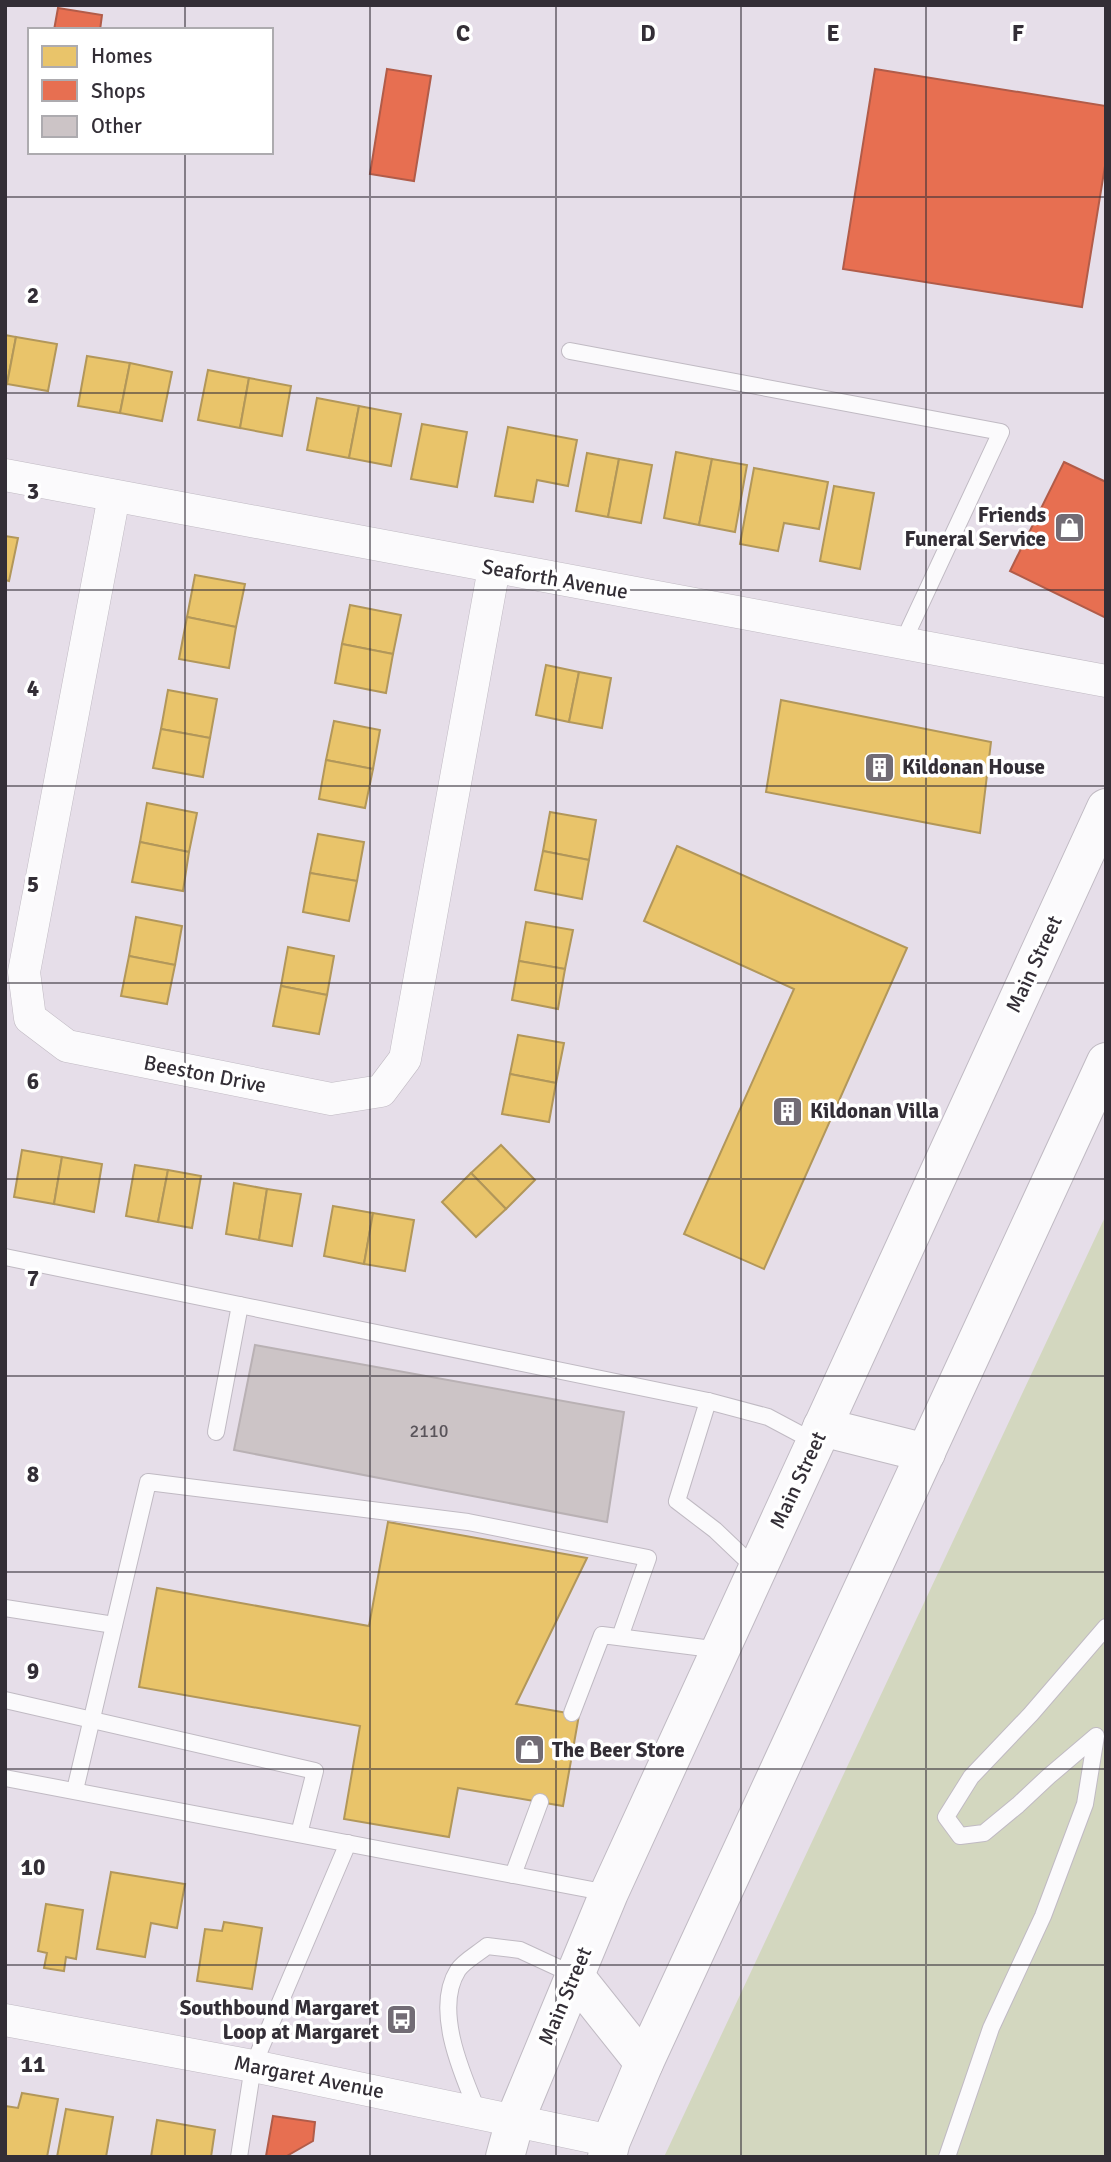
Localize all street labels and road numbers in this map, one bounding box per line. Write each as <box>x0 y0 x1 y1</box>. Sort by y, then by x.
street label: Seaforth Avenue <box>480 553 630 605</box>
street label: Main Street <box>1000 911 1068 1017</box>
street label: Beeston Drive <box>142 1049 268 1099</box>
street label: Main Street <box>764 1427 832 1533</box>
street label: Main Street <box>533 1943 597 2049</box>
street label: Margaret Avenue <box>232 2050 386 2104</box>

